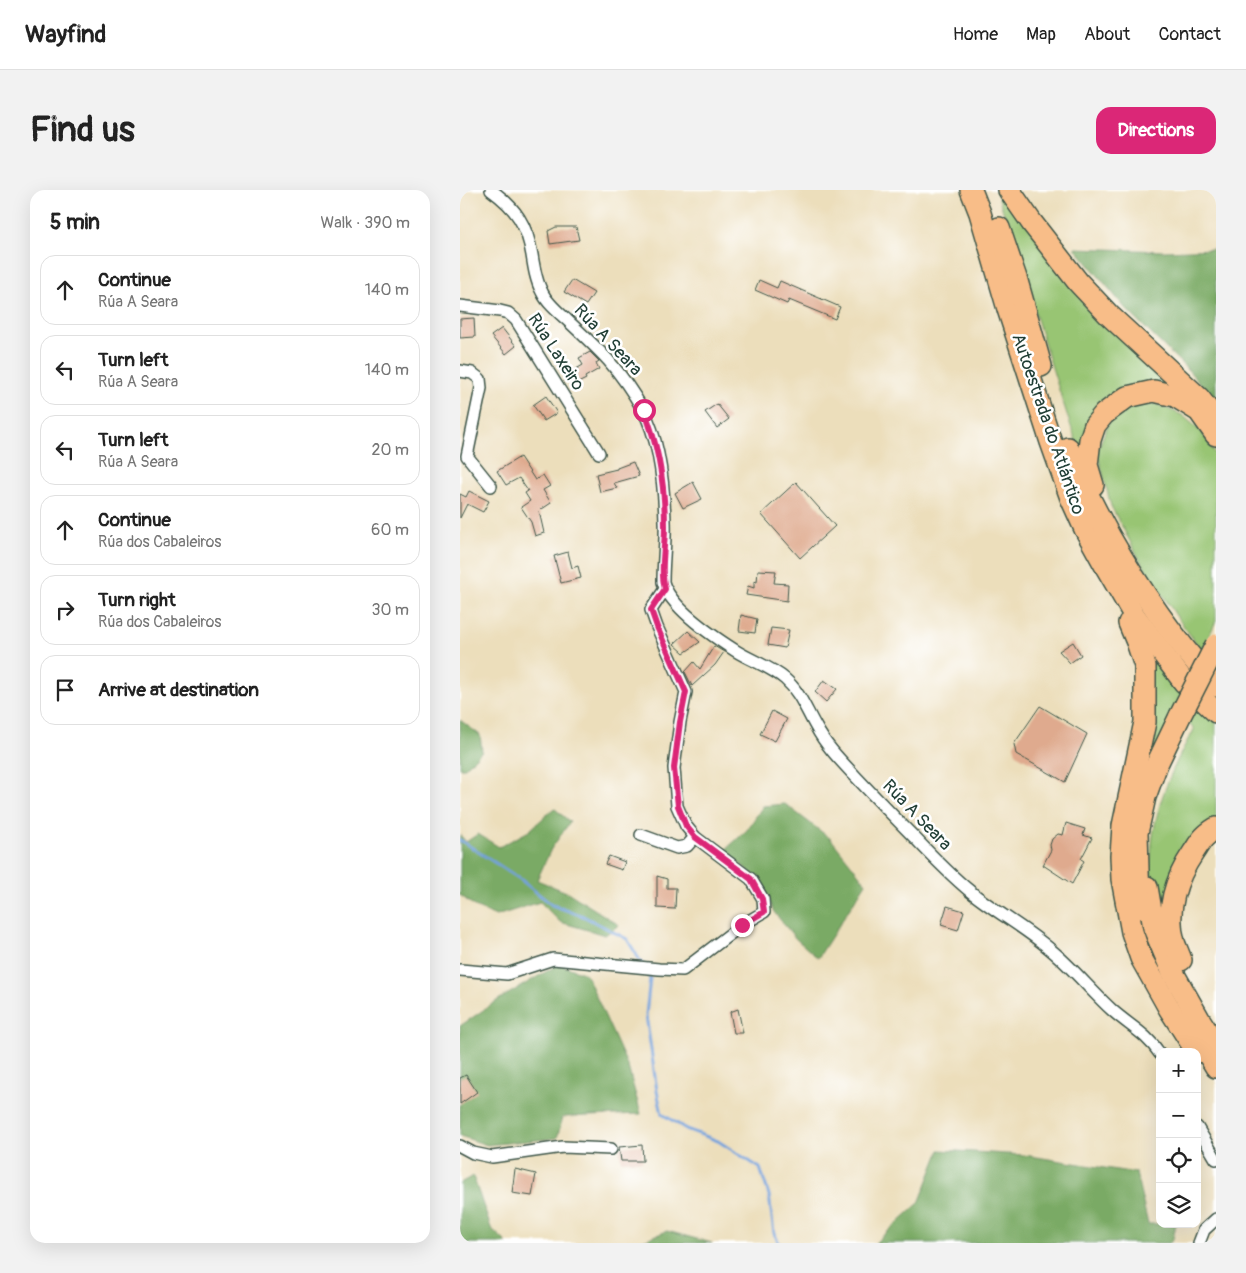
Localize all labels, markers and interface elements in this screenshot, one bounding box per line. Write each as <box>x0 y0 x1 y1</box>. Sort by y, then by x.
text: Wayfind <box>25 20 106 49</box>
text: Home <box>953 23 998 46</box>
text: Map <box>1026 23 1056 46</box>
text: About <box>1084 23 1130 46</box>
text: Contact <box>1158 23 1221 46</box>
button: Directions <box>1096 107 1216 154</box>
text: Find us <box>30 108 135 152</box>
text: 5 min <box>50 209 100 236</box>
text: Walk · 390 m <box>321 213 410 233</box>
text: Continue <box>98 268 171 292</box>
icon: ahead <box>51 276 79 304</box>
text: 140 m <box>365 280 409 300</box>
text: Rúa A Seara <box>98 292 178 312</box>
street label: Rúa A Seara <box>569 299 647 381</box>
street label: Rúa Laxeiro <box>523 309 590 395</box>
street label: Autoestrada do Atlántico <box>1006 330 1090 518</box>
text: Turn left <box>98 348 168 372</box>
icon: left <box>51 356 79 384</box>
text: 140 m <box>365 360 409 380</box>
text: Rúa A Seara <box>98 372 178 392</box>
route start <box>633 399 656 422</box>
text: Turn left <box>98 428 168 452</box>
icon: left <box>51 436 79 464</box>
text: 20 m <box>371 440 409 460</box>
text: Rúa A Seara <box>98 452 178 472</box>
text: Continue <box>98 508 171 532</box>
icon: ahead <box>51 516 79 544</box>
text: 60 m <box>371 520 409 540</box>
text: Rúa dos Cabaleiros <box>98 532 222 552</box>
text: Turn right <box>98 588 176 612</box>
icon: right <box>51 596 79 624</box>
text: 30 m <box>371 600 409 620</box>
text: Rúa dos Cabaleiros <box>98 612 222 632</box>
icon: arrive <box>51 676 79 704</box>
text: Arrive at destination <box>98 678 259 702</box>
street label: Rúa A Seara <box>877 775 957 855</box>
route end <box>731 914 754 937</box>
map controls <box>1156 1048 1201 1228</box>
button: + <box>1156 1048 1201 1093</box>
button: − <box>1156 1093 1201 1138</box>
button: locate <box>1156 1138 1201 1183</box>
button: layers <box>1156 1183 1201 1228</box>

